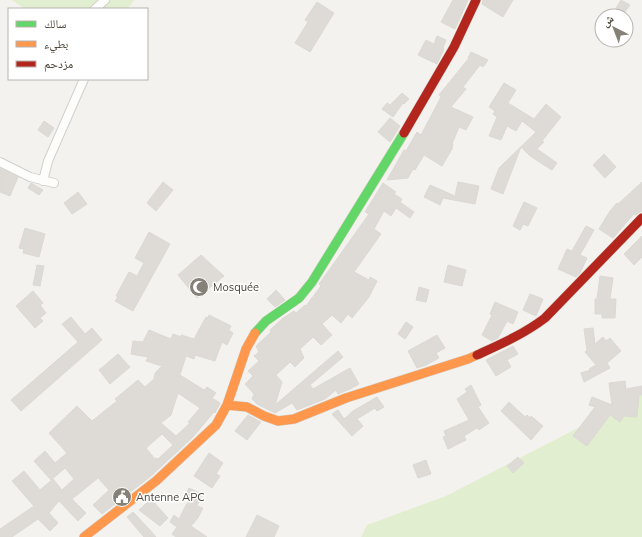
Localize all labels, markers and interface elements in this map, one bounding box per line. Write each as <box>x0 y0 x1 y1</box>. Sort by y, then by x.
legend <box>8 8 148 80</box>
north arrow <box>594 8 634 48</box>
text: ش <box>598 11 617 30</box>
text: سالك <box>44 16 66 31</box>
text: بطيء <box>44 36 68 54</box>
text: مزدحم <box>44 56 73 72</box>
mosque icon: Mosquée <box>188 276 210 298</box>
place label: Mosquée <box>213 280 259 294</box>
public building icon: Antenne APC <box>111 486 133 508</box>
place label: Antenne APC <box>136 490 205 504</box>

